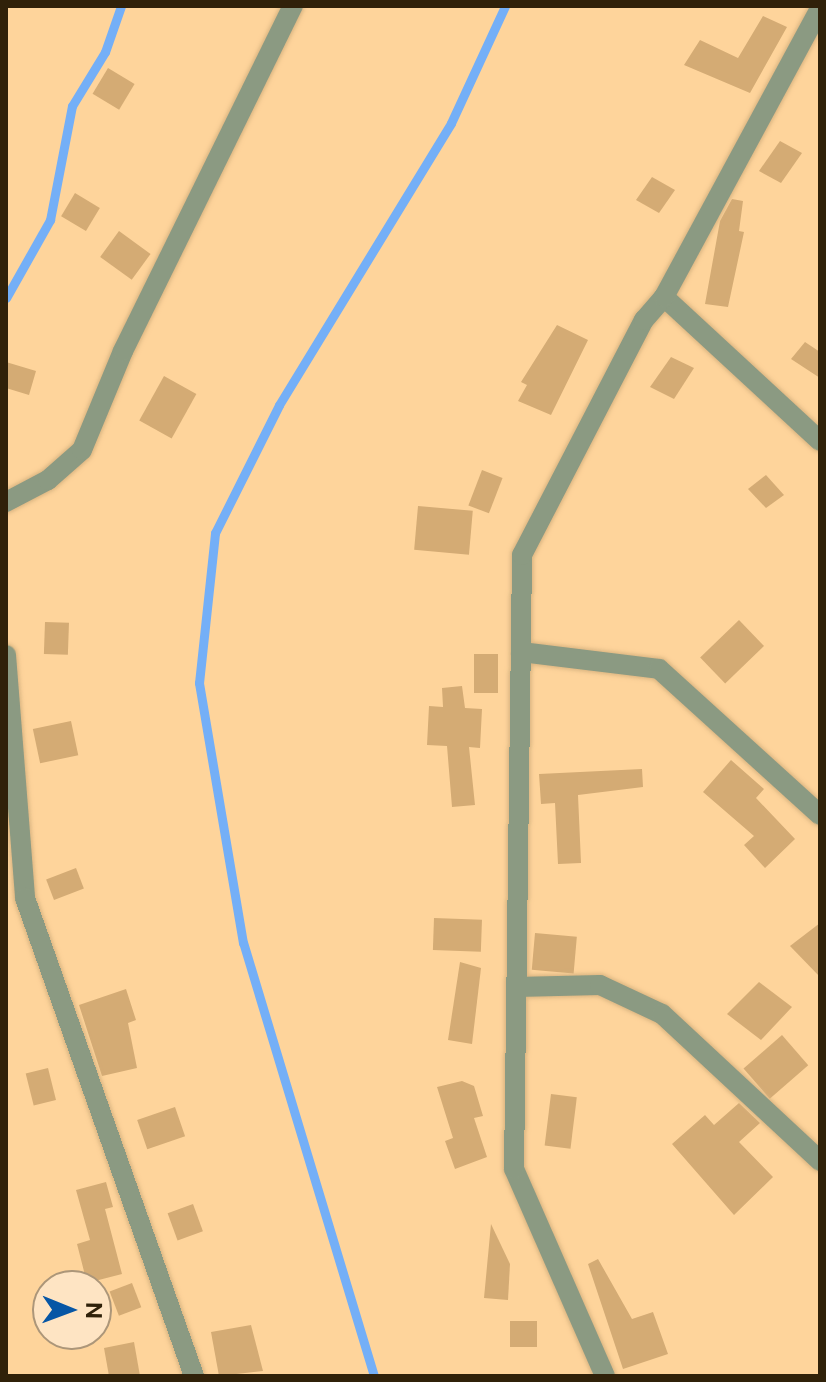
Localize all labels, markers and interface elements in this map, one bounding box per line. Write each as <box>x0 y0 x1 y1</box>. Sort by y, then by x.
north arrow <box>32 1270 112 1350</box>
text: N <box>81 1302 107 1319</box>

